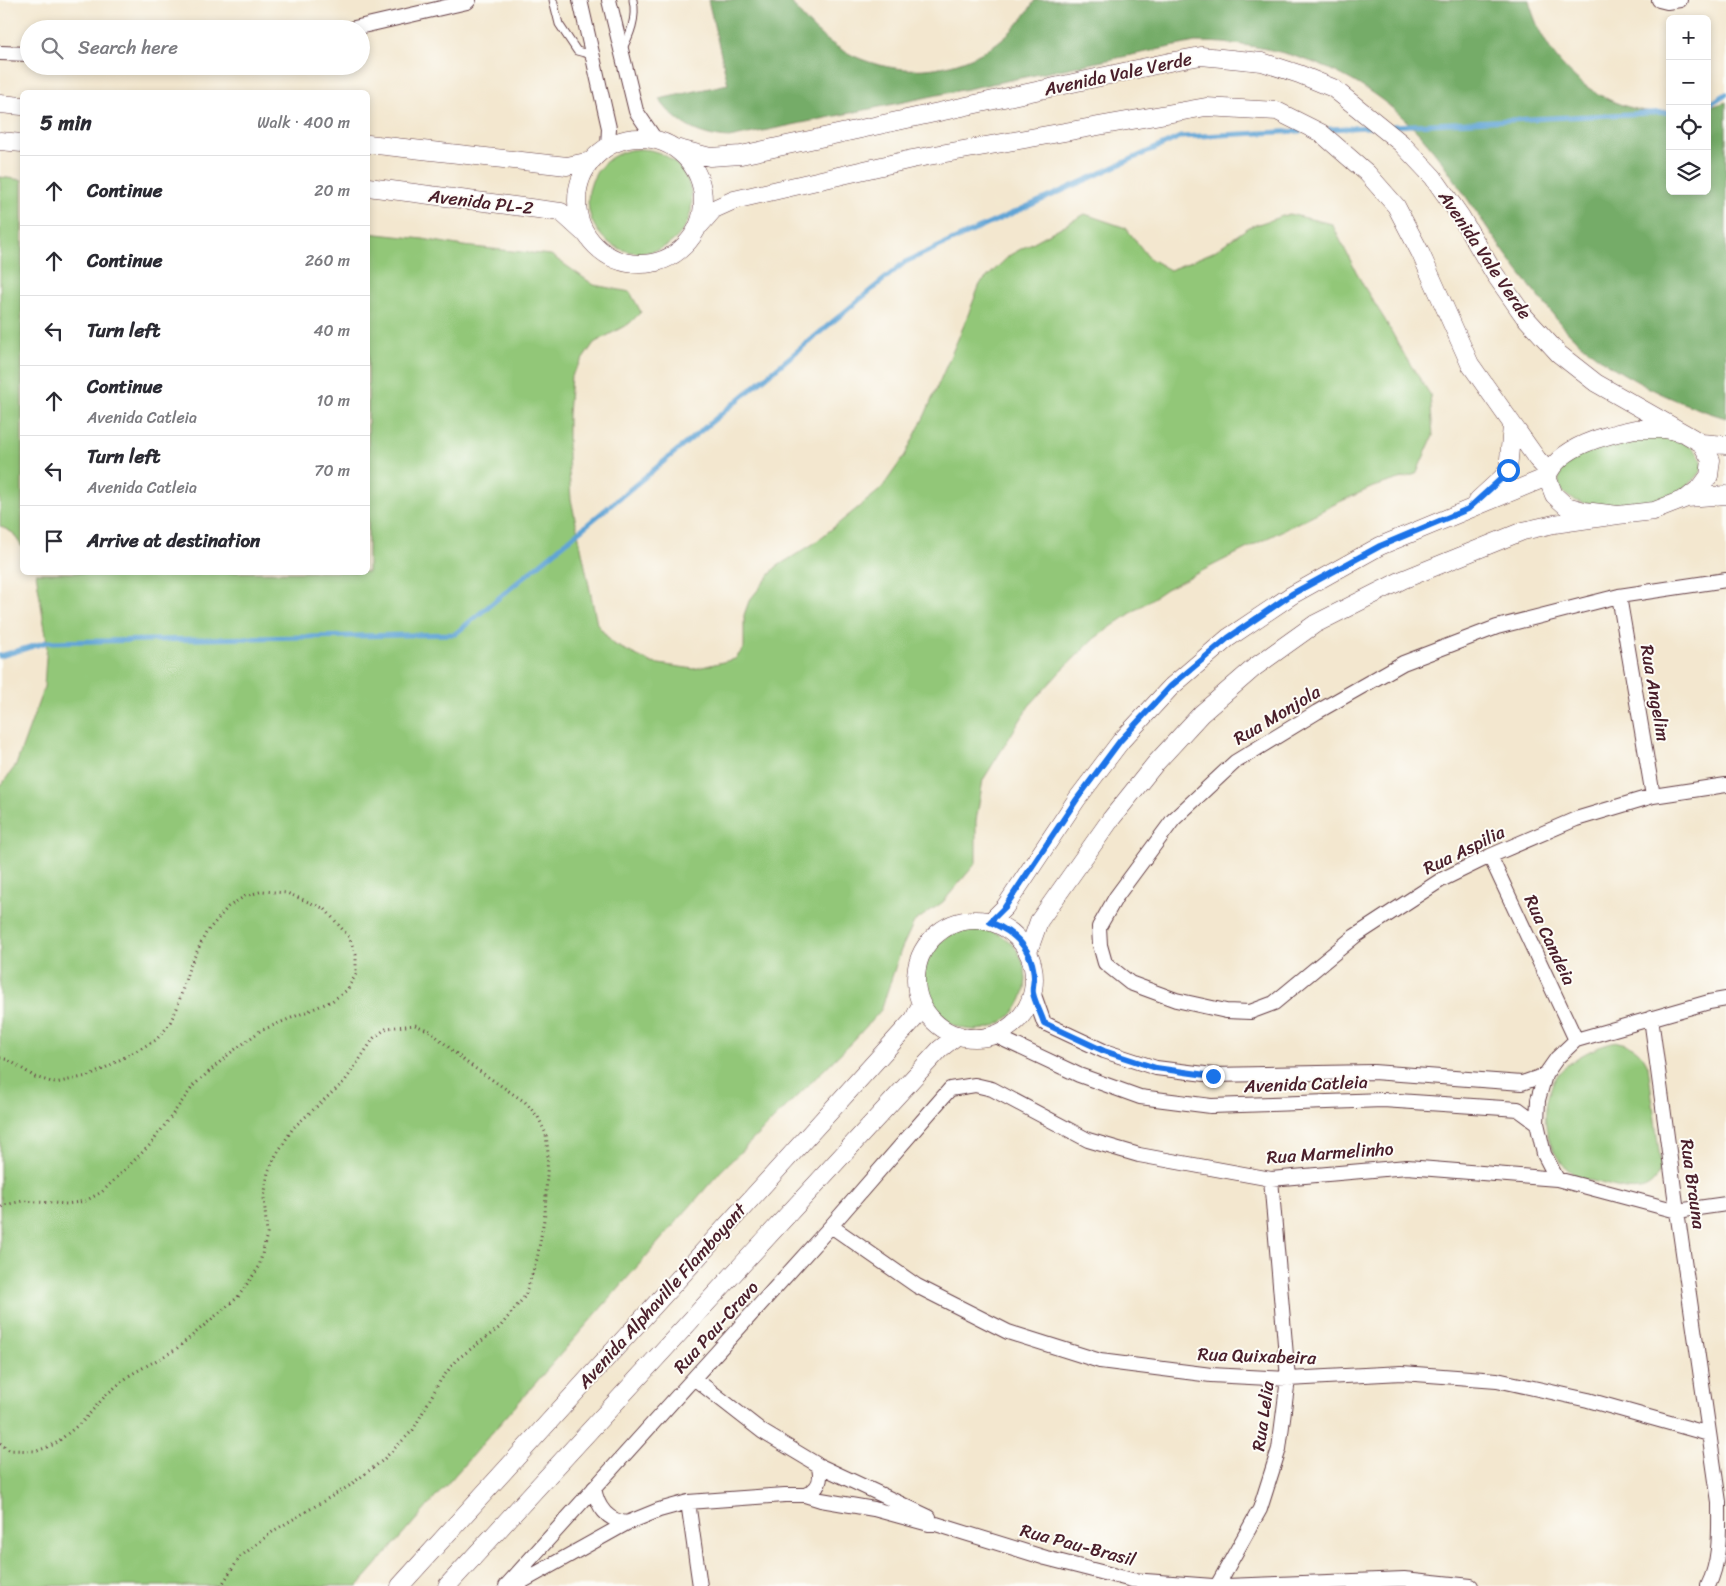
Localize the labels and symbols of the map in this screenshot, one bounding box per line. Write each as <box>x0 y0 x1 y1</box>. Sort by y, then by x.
street label: Avenida Vale Verde <box>1040 43 1195 105</box>
street label: Avenida PL-2 <box>426 180 535 224</box>
street label: Avenida Vale Verde <box>1429 183 1540 326</box>
route start <box>1497 459 1520 482</box>
street label: Rua Angelim <box>1631 642 1679 744</box>
street label: Rua Monjola <box>1227 676 1328 754</box>
street label: Rua Aspilia <box>1417 816 1511 884</box>
street label: Rua Candeia <box>1515 889 1585 991</box>
route end <box>1202 1065 1225 1088</box>
street label: Avenida Catleia <box>1243 1066 1368 1102</box>
street label: Rua Marmelinho <box>1265 1133 1395 1173</box>
street label: Rua Brauna <box>1671 1137 1715 1232</box>
street label: Avenida Alphaville Flamboyant <box>569 1195 755 1397</box>
street label: Rua Pau-Cravo <box>665 1273 767 1381</box>
street label: Rua Quixabeira <box>1197 1338 1318 1374</box>
street label: Rua Lelia <box>1242 1378 1284 1453</box>
street label: Rua Pau-Brasil <box>1017 1514 1140 1576</box>

